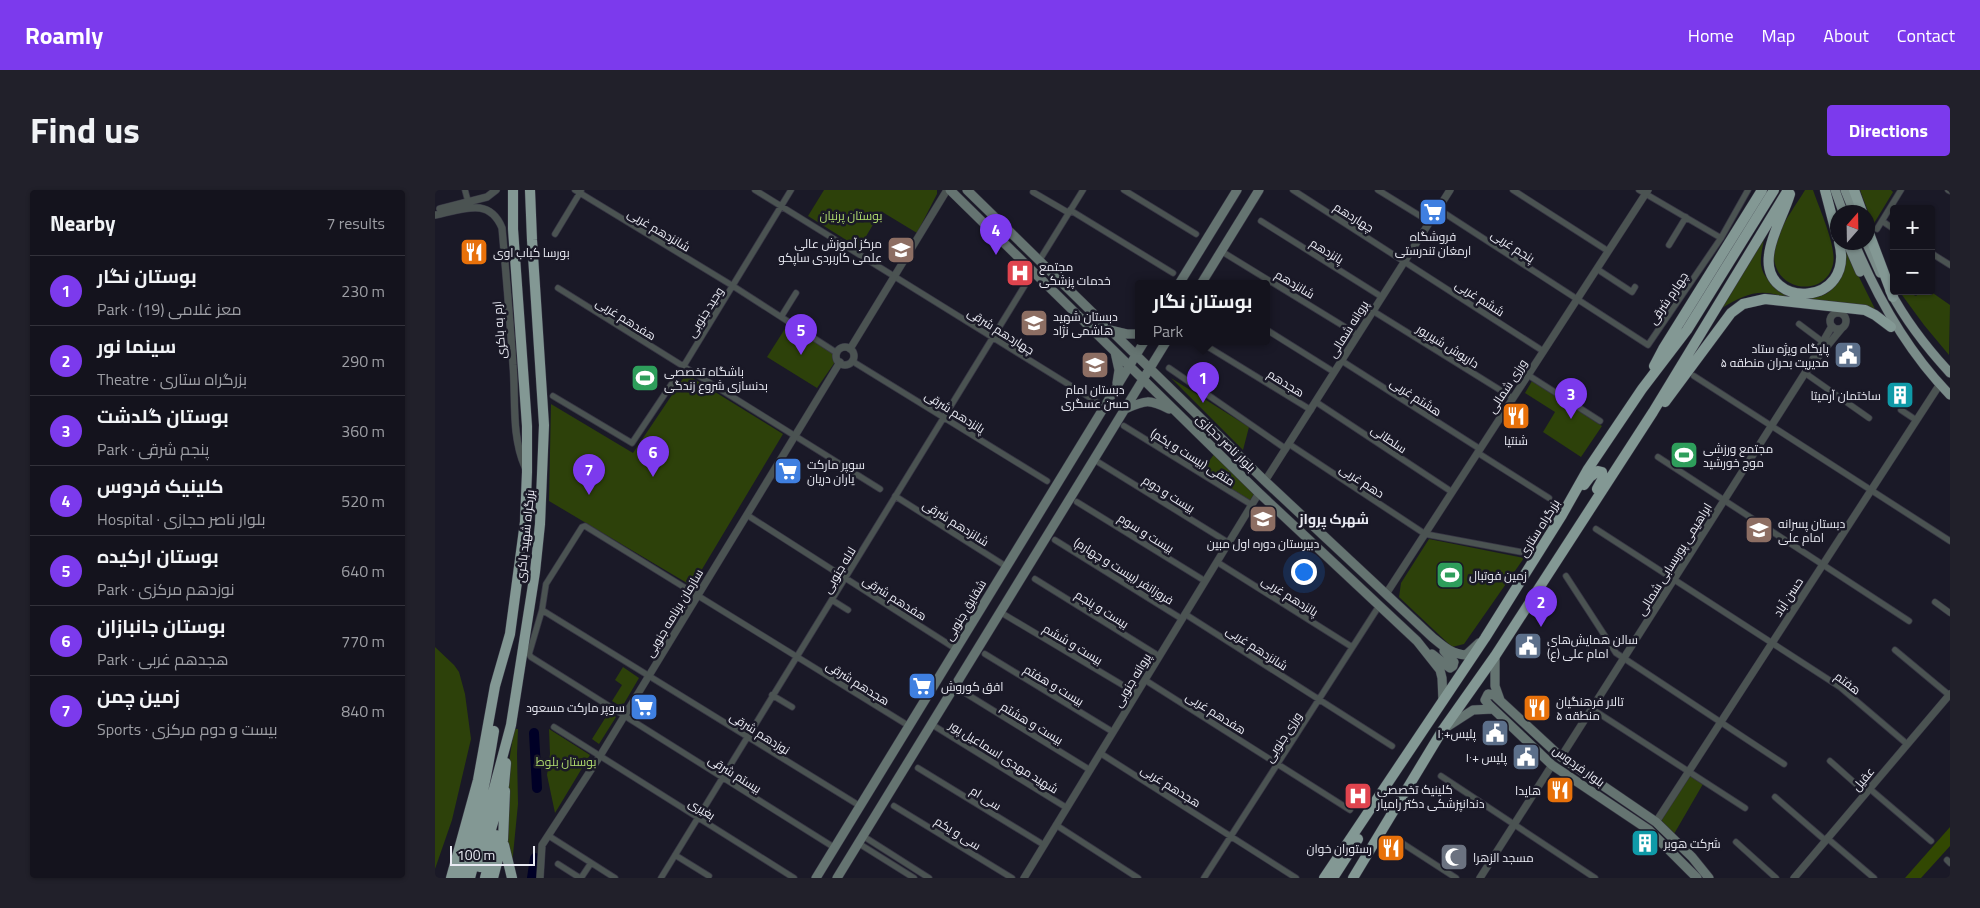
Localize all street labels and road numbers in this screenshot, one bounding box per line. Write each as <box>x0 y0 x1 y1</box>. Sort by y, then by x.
street label: چهاردهم <box>1330 197 1378 237</box>
street label: شانزدهم غربی <box>624 204 694 256</box>
street label: پنجم غربی <box>1487 225 1539 268</box>
street label: پانزدهم <box>1306 233 1348 269</box>
street label: شانزدهم <box>1271 265 1319 303</box>
street label: چهارم شرقی <box>1643 268 1693 328</box>
street label: ششم غربی <box>1452 275 1508 321</box>
street label: وحید جنوبی <box>682 283 728 341</box>
street label: هفدهم غربی <box>592 293 660 345</box>
street label: پروانه شمالی <box>1323 296 1374 362</box>
street label: ارم به باکری <box>487 300 511 360</box>
street label: چهاردهم شرقی <box>964 303 1038 359</box>
street label: داریوش شیرپور <box>1412 319 1483 373</box>
street label: ورزی شمالی <box>1482 355 1532 417</box>
street label: هجدهم <box>1264 364 1308 402</box>
street label: هشتم غربی <box>1386 373 1446 421</box>
street label: پانزدهم شرقی <box>921 386 990 439</box>
street label: بلوار ناصر حجازی <box>1192 410 1260 476</box>
street label: سلطانی <box>1367 420 1411 458</box>
street label: متقی (بیست و یکم) <box>1147 423 1239 491</box>
street label: دهم غربی <box>1336 459 1388 503</box>
street label: بیست و دوم <box>1139 470 1199 518</box>
street label: بزرگراه شهید باکری <box>511 488 539 584</box>
street label: شانزدهم شرقی <box>919 495 993 551</box>
street label: بزرگراه ستاری <box>1514 495 1564 561</box>
street label: ابراهیمی پوربسابی شمالی <box>1632 499 1716 619</box>
street label: بیست و سوم <box>1114 508 1178 558</box>
street label: فروزانفر (بیست و چهارم) <box>1070 533 1178 609</box>
street label: لاله جنوبی <box>818 543 860 597</box>
street label: سازمان برنامه جنوبی <box>640 565 708 661</box>
street label: هفدهم شرقی <box>859 571 931 625</box>
street label: پانزدهم غربی <box>1258 571 1323 621</box>
street label: حسن آباد <box>1768 574 1808 620</box>
street label: شقایق جنوبی <box>939 576 991 644</box>
street label: بیست و پنجم <box>1071 585 1133 633</box>
street label: بیست و ششم <box>1039 619 1107 669</box>
street label: شانزدهم غربی <box>1222 621 1292 675</box>
street label: پروانه جنوبی <box>1108 649 1156 711</box>
street label: هجدهم شرقی <box>822 656 894 710</box>
street label: بیست و هفتم <box>1020 660 1088 710</box>
street label: هفتم <box>1831 667 1865 699</box>
street label: هفدهم غربی <box>1182 687 1250 739</box>
street label: بیست و هشتم <box>997 697 1067 749</box>
street label: نوزدهم شرقی <box>726 707 794 759</box>
street label: ورزی جنوبی <box>1259 708 1307 766</box>
street label: شهید مهدی اسماعیل پور <box>945 715 1062 798</box>
street label: بلوار فردوس <box>1549 741 1609 791</box>
street label: بیستم شرقی <box>705 750 765 798</box>
street label: هجدهم غربی <box>1137 760 1205 812</box>
street label: عقیل <box>1847 763 1879 795</box>
street label: سی ام <box>967 781 1005 815</box>
street label: بغیری <box>685 793 719 825</box>
street label: سی و یکم <box>931 811 985 855</box>

